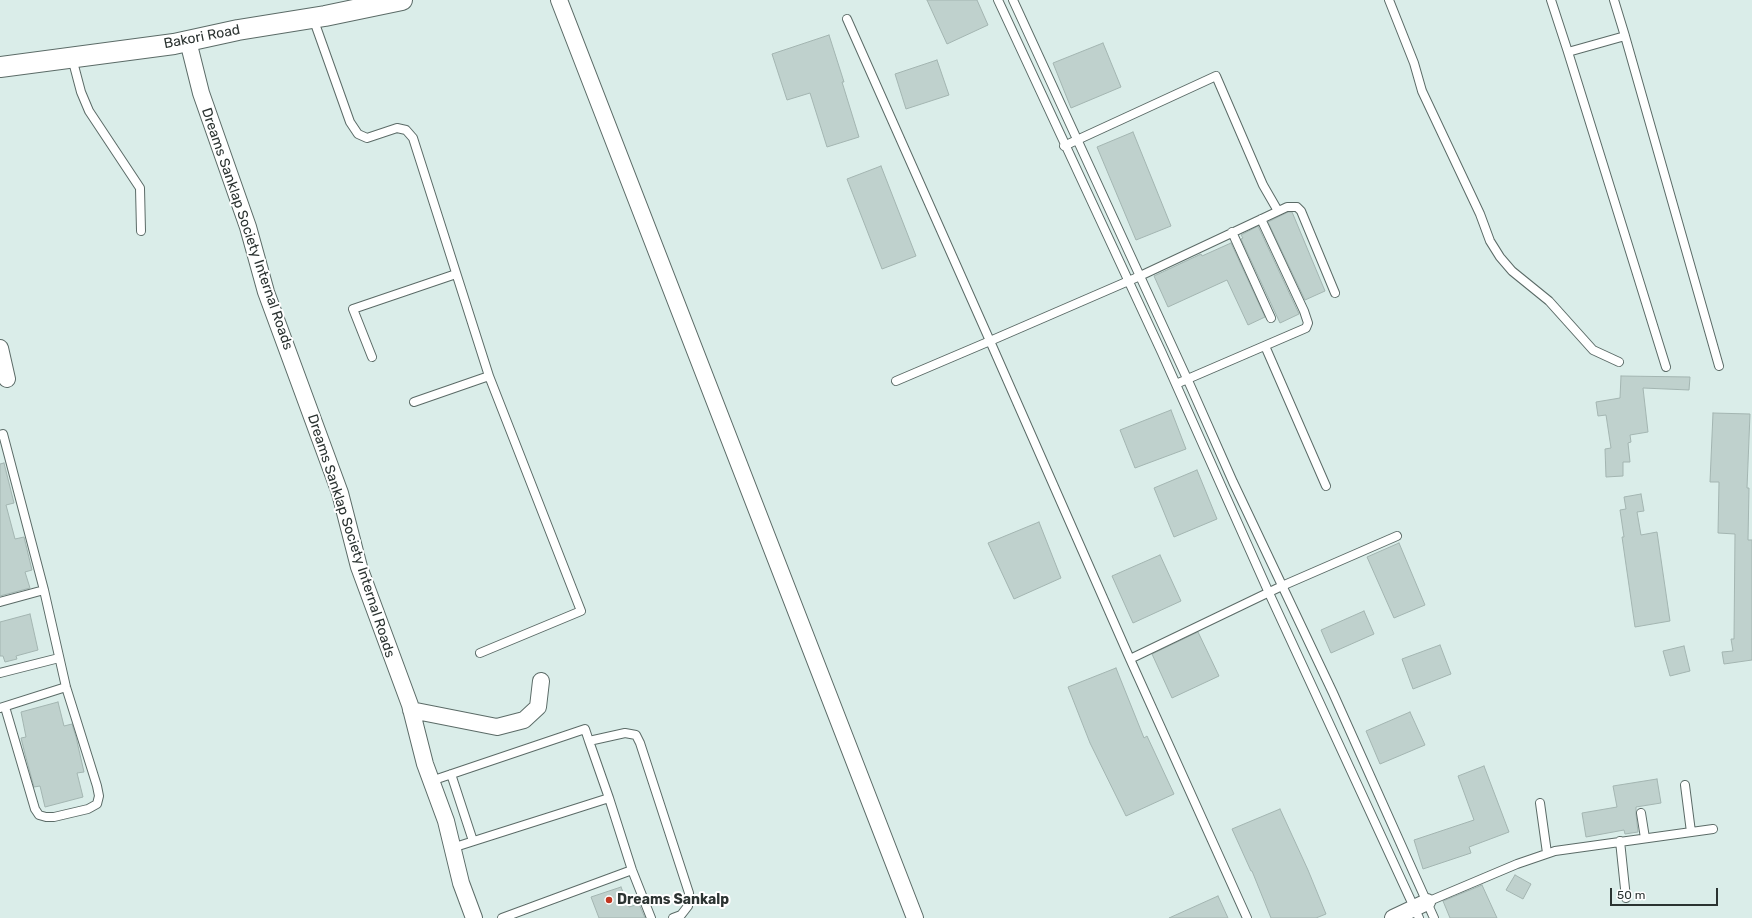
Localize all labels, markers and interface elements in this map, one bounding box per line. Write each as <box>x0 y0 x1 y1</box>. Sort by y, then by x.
street label: Bakori Road <box>162 21 242 53</box>
street label: Dreams Sanklap Society Internal Roads <box>198 106 296 352</box>
street label: Dreams Sanklap Society Internal Roads <box>304 412 398 660</box>
scale bar <box>1612 880 1720 906</box>
text: 50 m <box>1617 888 1645 902</box>
place label: Dreams Sankalp <box>617 892 729 908</box>
marker: Dreams Sankalp <box>604 895 614 905</box>

